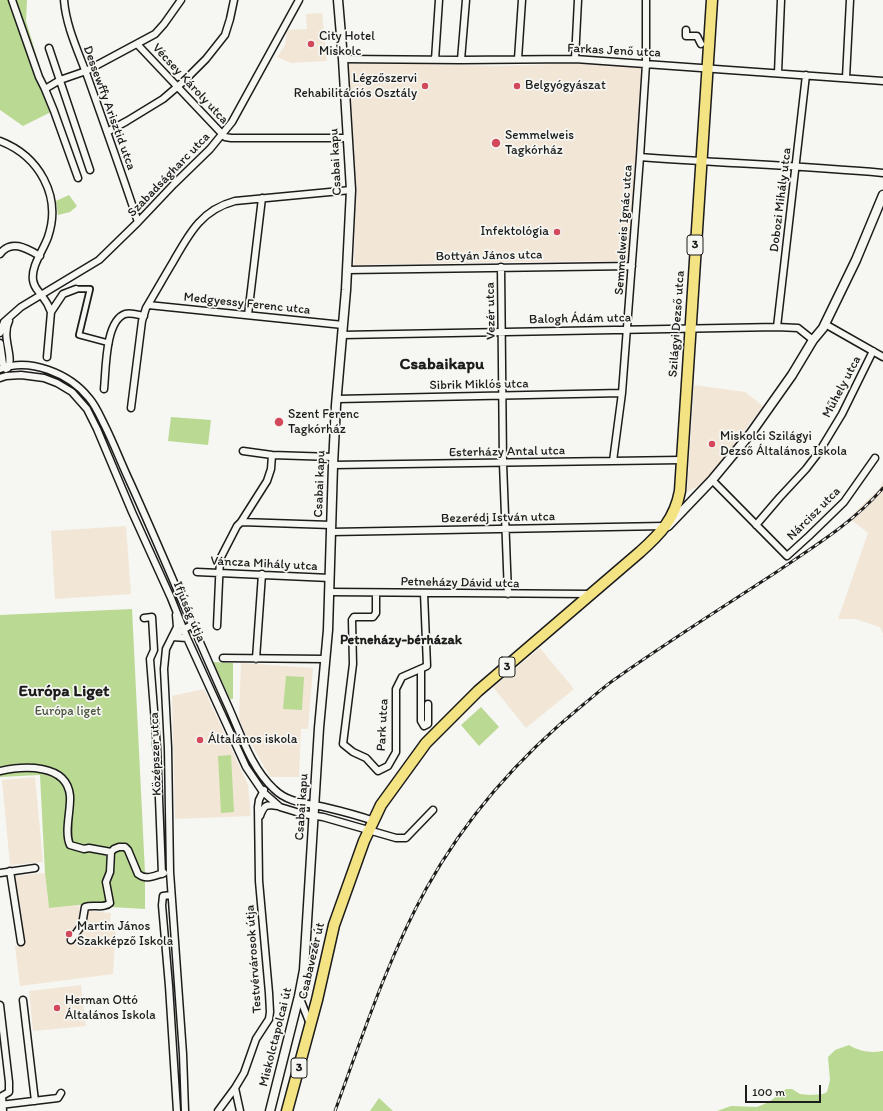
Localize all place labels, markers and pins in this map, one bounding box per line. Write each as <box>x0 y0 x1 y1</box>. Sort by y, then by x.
place label: City Hotel Miskolc <box>319 29 375 60</box>
marker: City Hotel Miskolc <box>306 39 316 49</box>
place label: Légzőszervi Rehabilitációs Osztály <box>294 71 417 102</box>
place label: Belgyógyászat <box>525 78 606 94</box>
marker: Légzőszervi Rehabilitációs Osztály <box>420 81 430 91</box>
marker: Belgyógyászat <box>512 81 522 91</box>
place label: Semmelweis Tagkórház <box>505 128 574 159</box>
marker: Semmelweis Tagkórház <box>490 137 502 149</box>
place label: Infektológia <box>480 224 549 240</box>
marker: Infektológia <box>552 227 562 237</box>
place label: Szent Ferenc Tagkórház <box>288 407 359 438</box>
marker: Szent Ferenc Tagkórház <box>273 416 285 428</box>
place label: Miskolci Szilágyi Dezső Általános Iskola <box>720 429 847 460</box>
marker: Miskolci Szilágyi Dezső Általános Iskola <box>707 439 717 449</box>
place label: Általános iskola <box>208 732 298 748</box>
marker: Általános iskola <box>195 735 205 745</box>
place label: Martin János Szakképző Iskola <box>77 919 173 950</box>
marker: Martin János Szakképző Iskola <box>64 929 74 939</box>
place label: Herman Ottó Általános Iskola <box>65 993 156 1024</box>
marker: Herman Ottó Általános Iskola <box>52 1003 62 1013</box>

